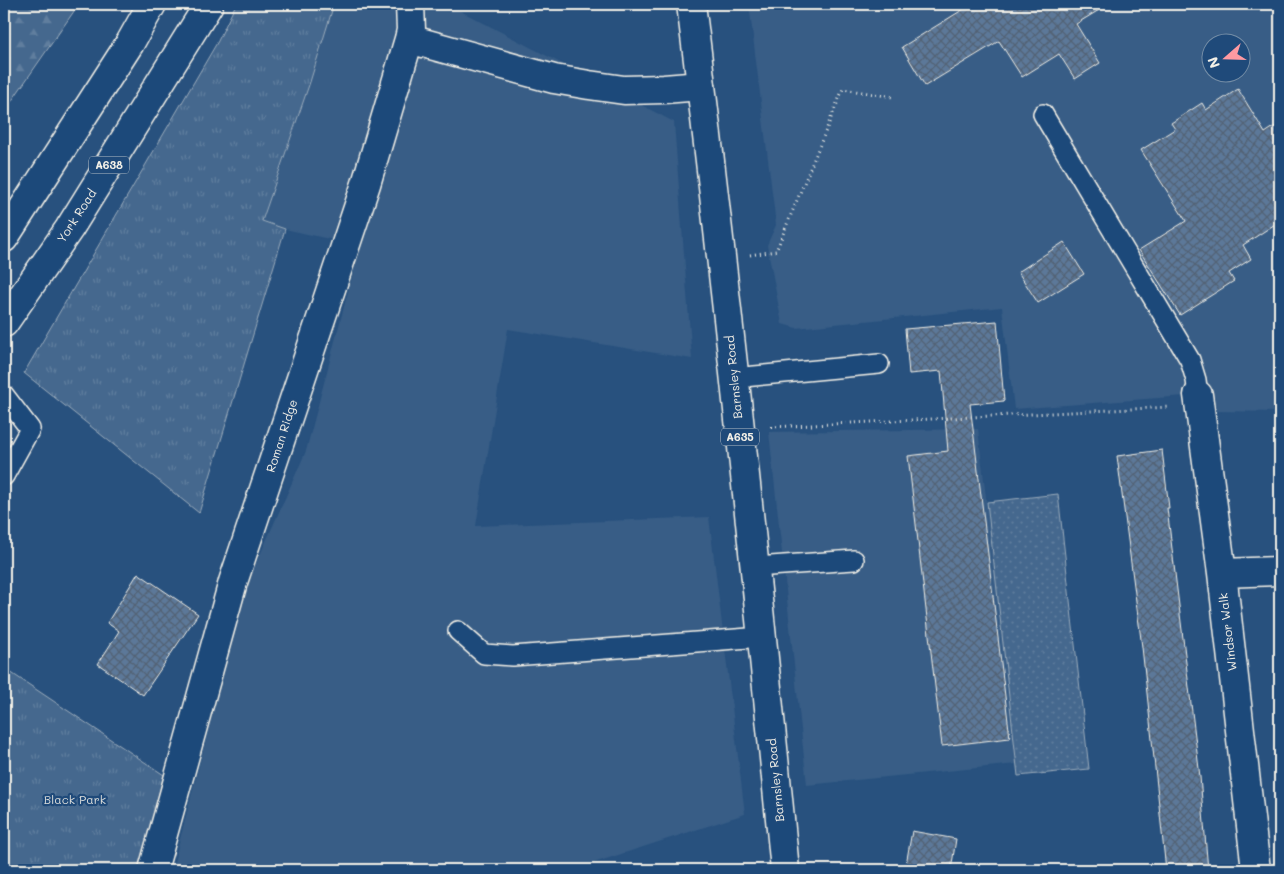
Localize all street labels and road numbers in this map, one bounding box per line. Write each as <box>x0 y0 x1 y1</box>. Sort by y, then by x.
road number: A638 <box>89 156 129 174</box>
street label: York Road <box>53 185 100 245</box>
street label: Barnsley Road <box>721 334 745 420</box>
street label: Roman Ridge <box>262 397 300 474</box>
road number: A635 <box>721 428 759 446</box>
street label: Windsor Walk <box>1214 592 1240 672</box>
street label: Barnsley Road <box>763 737 787 823</box>

